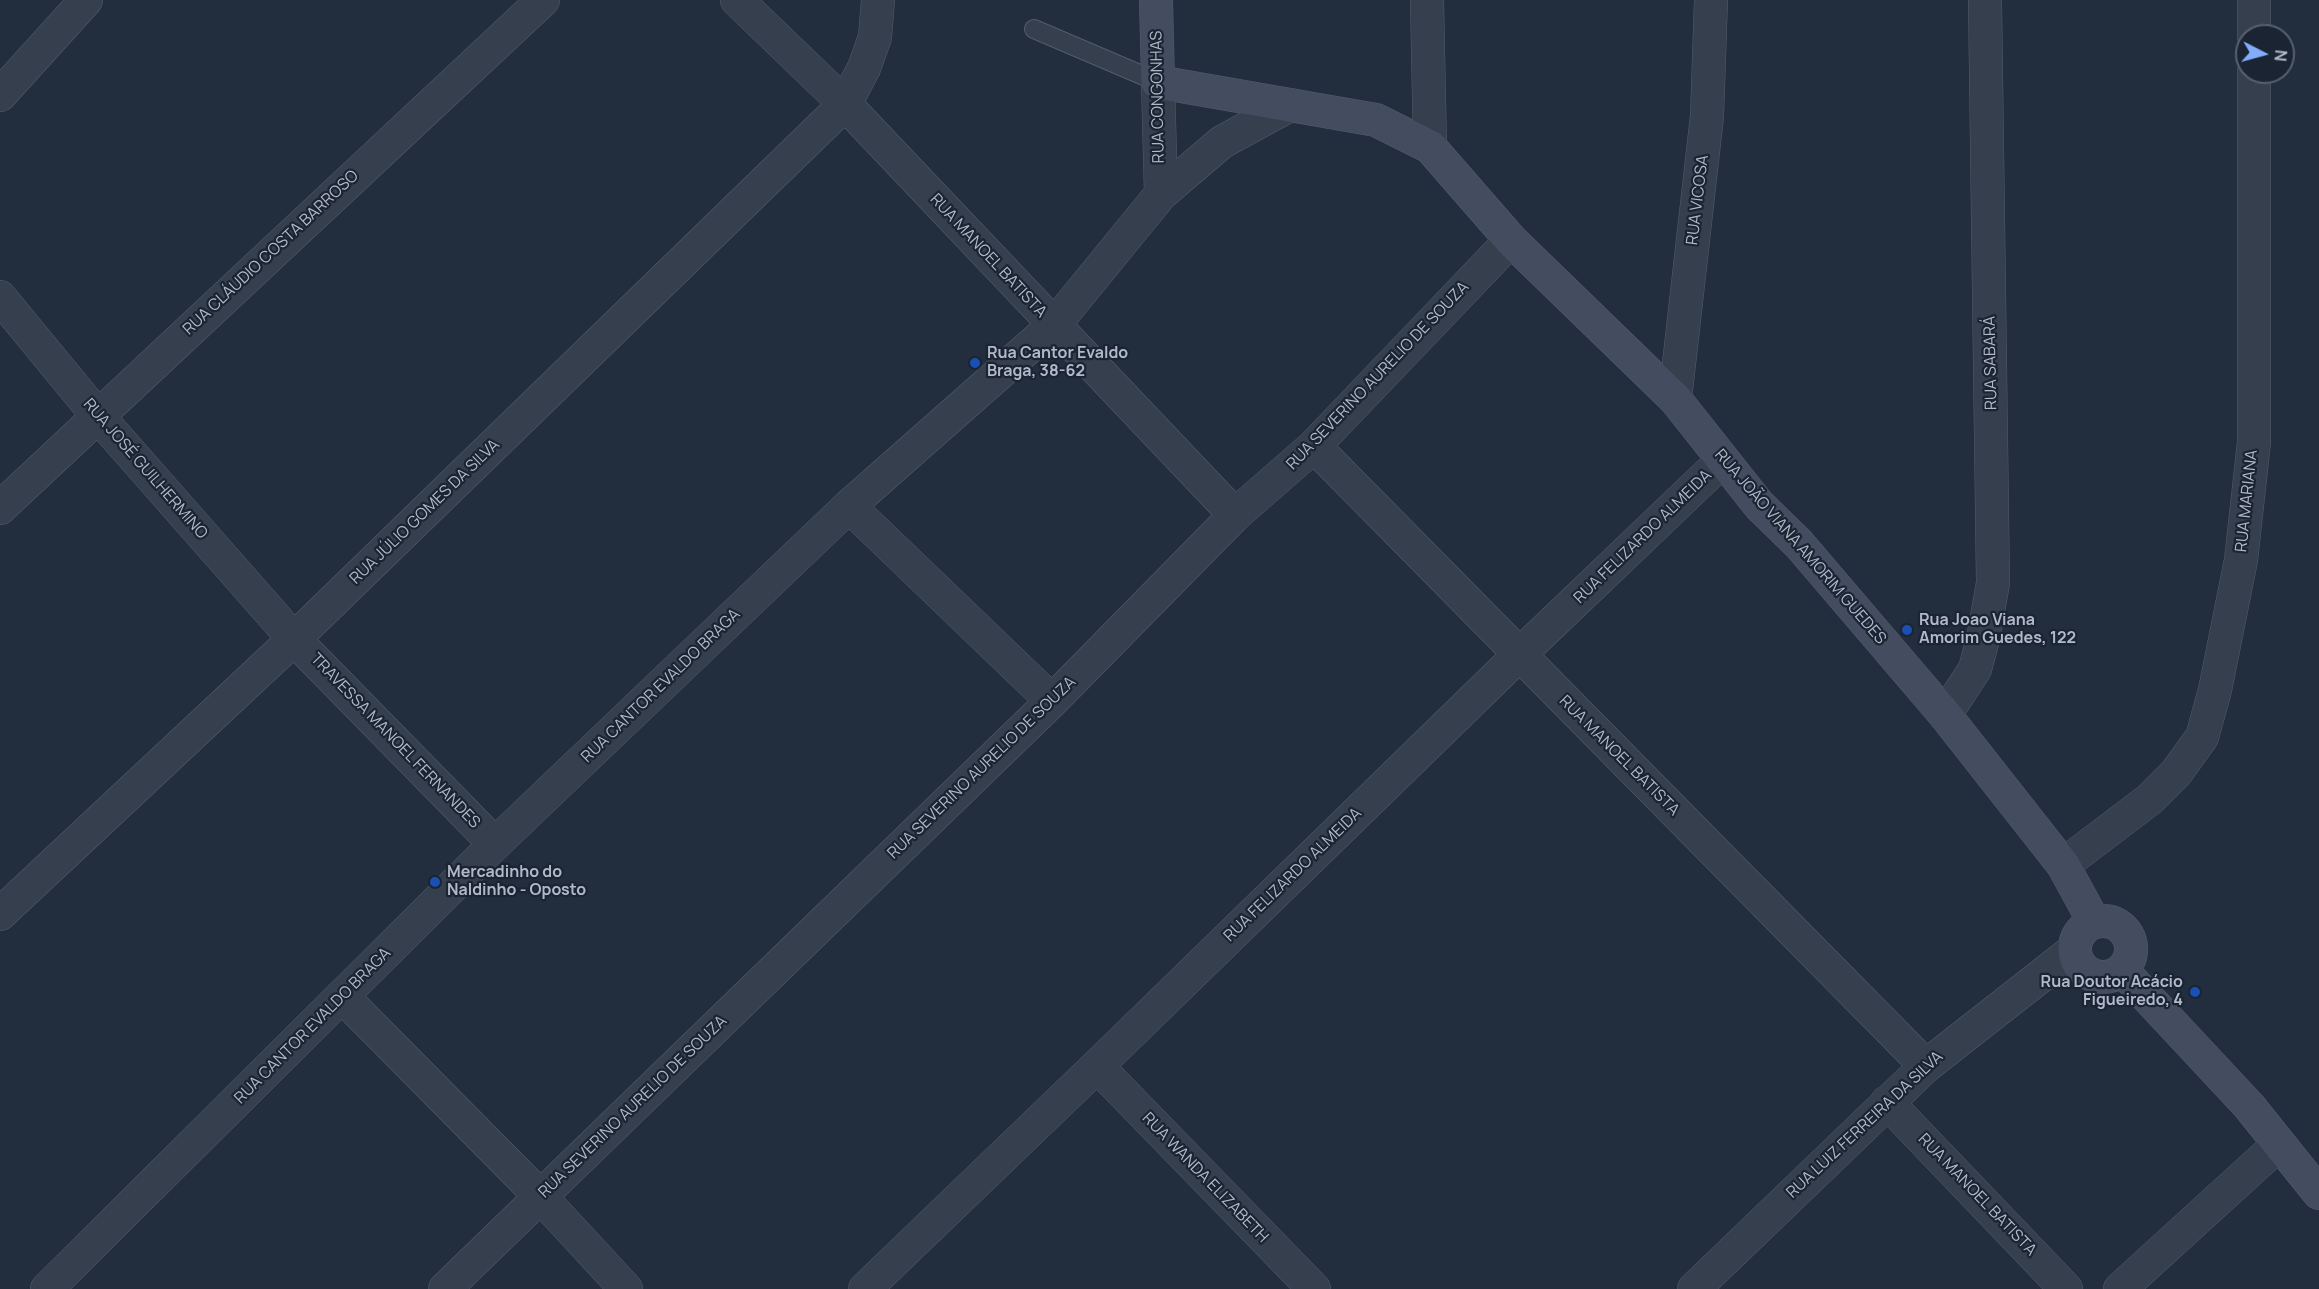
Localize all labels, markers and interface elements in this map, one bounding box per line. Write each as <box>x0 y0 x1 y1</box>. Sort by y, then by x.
north arrow <box>2235 24 2295 84</box>
street label: RUA CONGONHAS <box>1147 31 1169 163</box>
text: N <box>2269 49 2292 63</box>
street label: RUA VICOSA <box>1683 154 1713 246</box>
street label: RUA CLÁUDIO COSTA BARROSO <box>179 167 363 339</box>
street label: RUA MANOEL BATISTA <box>926 190 1050 322</box>
street label: RUA SEVERINO AURELIO DE SOUZA <box>1283 278 1473 474</box>
street label: RUA SABARÁ <box>1981 316 2001 410</box>
place label: Rua Cantor Evaldo Braga, 38-62 <box>987 344 1128 382</box>
marker: Rua Cantor Evaldo Braga, 38-62 <box>968 356 982 370</box>
street label: RUA JOSÉ GUILHERMINO <box>79 395 211 543</box>
street label: RUA JÚLIO GOMES DA SILVA <box>346 435 504 589</box>
street label: RUA JOÃO VIANA AMORIM GUEDES <box>1710 446 1890 648</box>
street label: RUA MARIANA <box>2232 449 2262 553</box>
street label: RUA FELIZARDO ALMEIDA <box>1570 466 1716 608</box>
street label: RUA CANTOR EVALDO BRAGA <box>578 605 744 767</box>
place label: Rua Joao Viana Amorim Guedes, 122 <box>1919 611 2076 649</box>
marker: Rua Joao Viana Amorim Guedes, 122 <box>1900 623 1914 637</box>
street label: TRAVESSA MANOEL FERNANDES <box>306 650 484 832</box>
street label: RUA SEVERINO AURELIO DE SOUZA <box>884 673 1080 863</box>
street label: RUA MANOEL BATISTA <box>1555 692 1683 820</box>
street label: RUA FELIZARDO ALMEIDA <box>1220 804 1366 946</box>
place label: Mercadinho do Naldinho - Oposto <box>447 863 586 901</box>
marker: Mercadinho do Naldinho - Oposto <box>428 875 442 889</box>
street label: RUA CANTOR EVALDO BRAGA <box>231 944 395 1108</box>
place label: Rua Doutor Acácio Figueiredo, 4 <box>2041 973 2183 1011</box>
marker: Rua Doutor Acácio Figueiredo, 4 <box>2188 985 2202 999</box>
street label: RUA SEVERINO AURELIO DE SOUZA <box>535 1012 731 1202</box>
street label: RUA LUIZ FERREIRA DA SILVA <box>1783 1047 1947 1203</box>
street label: RUA WANDA ELIZABETH <box>1138 1109 1272 1247</box>
street label: RUA MANOEL BATISTA <box>1914 1130 2040 1260</box>

